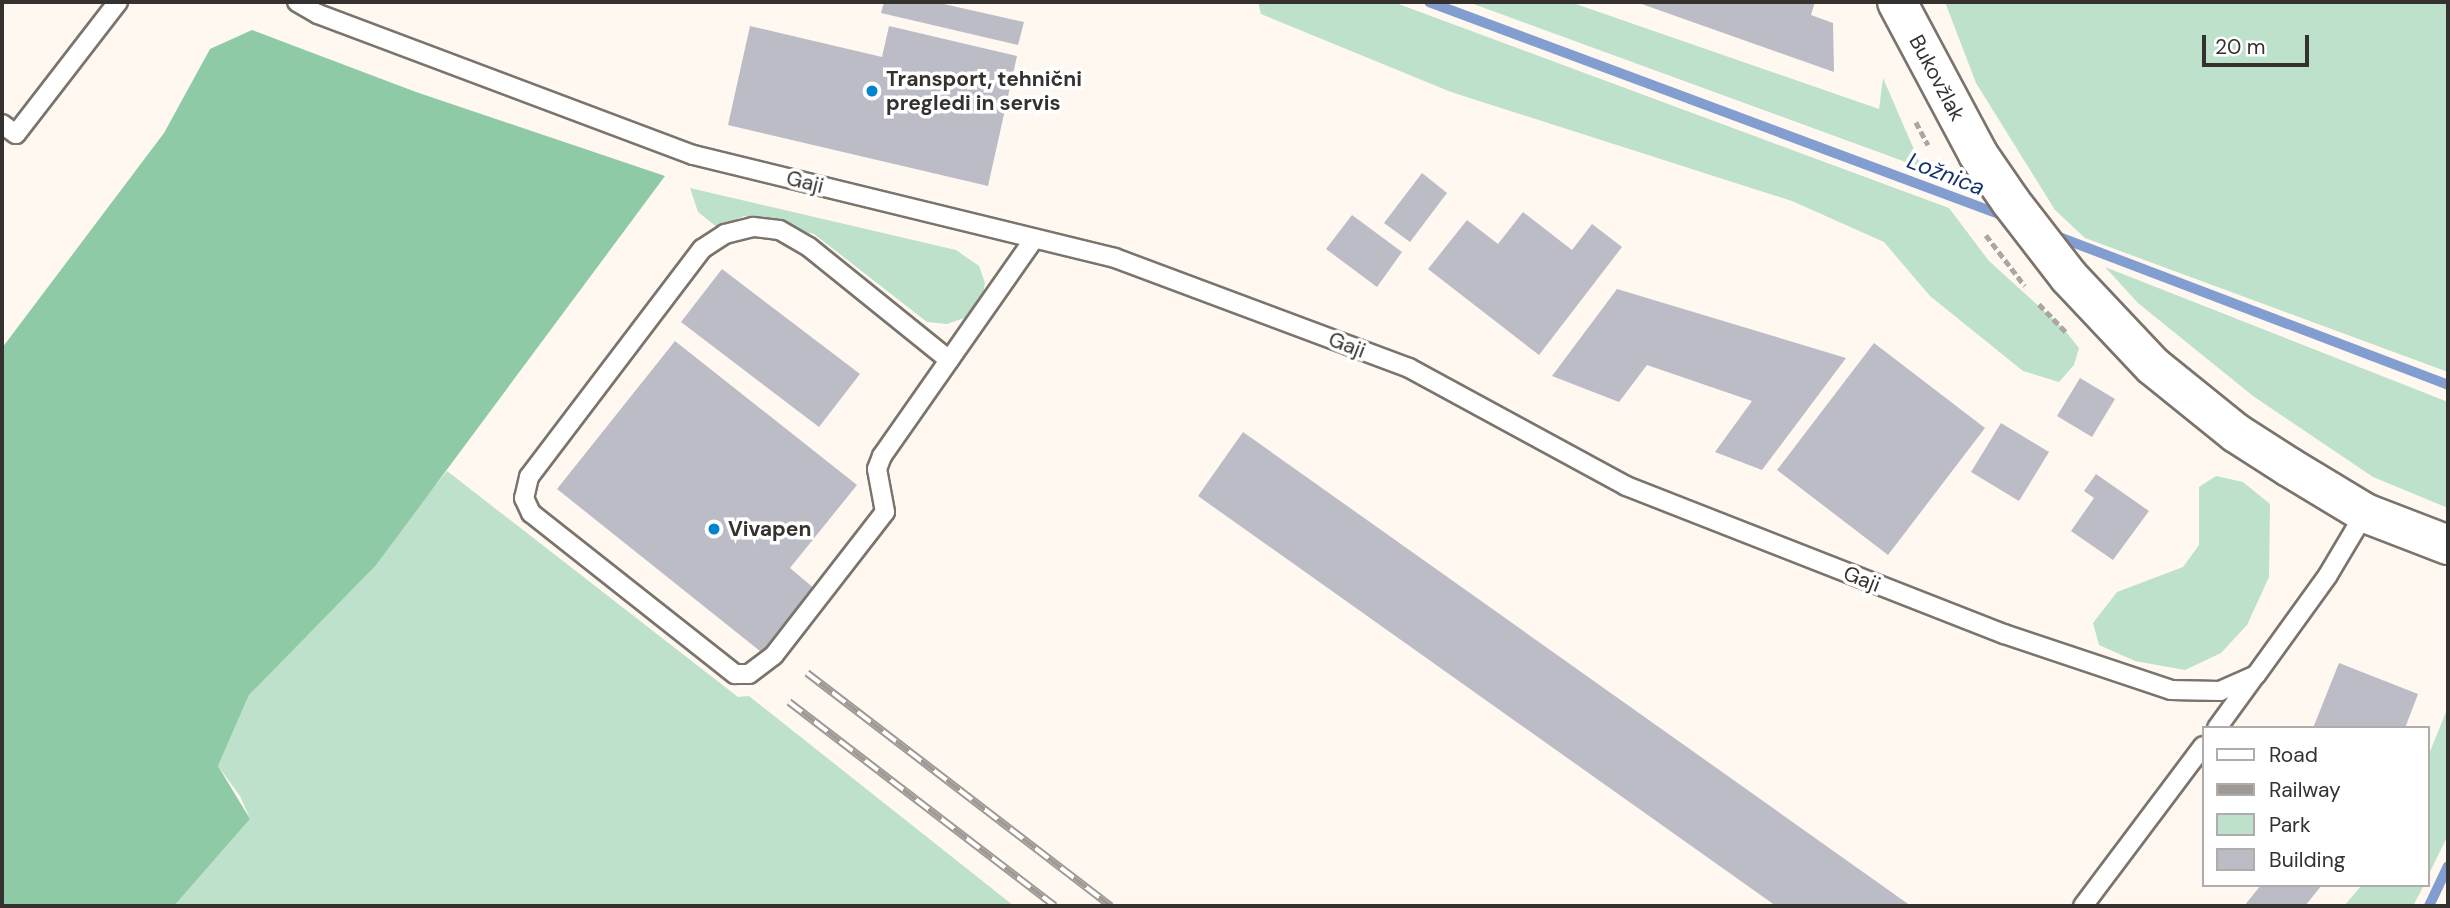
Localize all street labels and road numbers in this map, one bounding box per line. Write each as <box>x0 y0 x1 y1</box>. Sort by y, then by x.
street label: Bukovžlak <box>1904 31 1970 125</box>
street label: Gaji <box>784 165 826 199</box>
street label: Gaji <box>1325 327 1369 363</box>
street label: Gaji <box>1840 561 1884 597</box>

